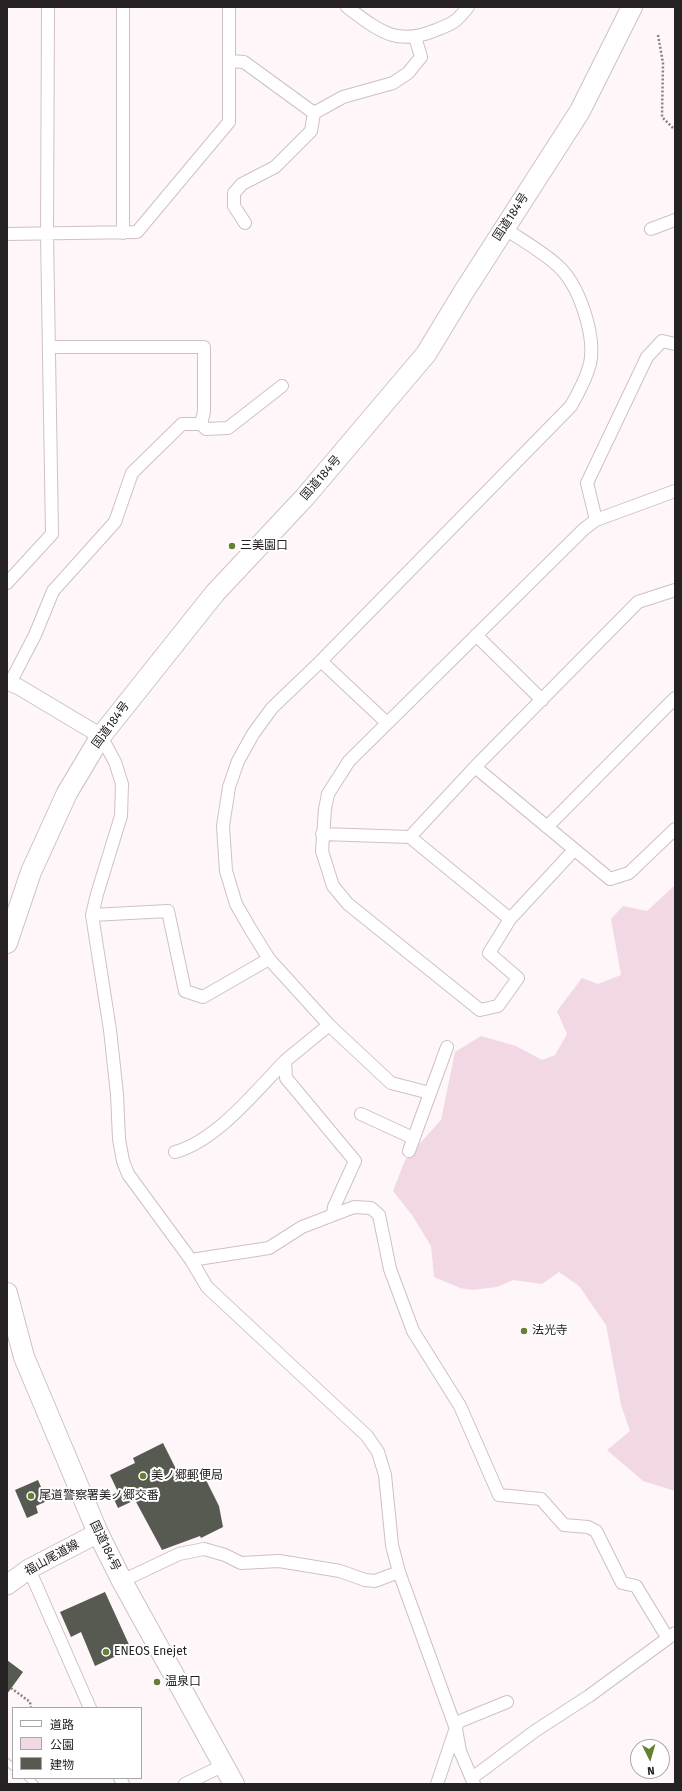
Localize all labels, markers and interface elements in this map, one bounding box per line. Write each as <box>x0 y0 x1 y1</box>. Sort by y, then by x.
street label: 国道184号 <box>490 190 532 244</box>
street label: 国道184号 <box>298 453 344 503</box>
place label: 三美園口 <box>240 539 288 553</box>
marker: 三美園口 <box>227 541 237 551</box>
street label: 国道184号 <box>89 699 133 751</box>
place label: 法光寺 <box>532 1324 568 1338</box>
marker: 法光寺 <box>519 1326 529 1336</box>
place label: 美ノ郷郵便局 <box>151 1469 223 1483</box>
marker: 美ノ郷郵便局 <box>138 1471 148 1481</box>
place label: 尾道警察署美ノ郷交番 <box>39 1489 159 1503</box>
marker: 尾道警察署美ノ郷交番 <box>26 1491 36 1501</box>
street label: 国道184号 <box>87 1518 123 1574</box>
street label: 福山尾道線 <box>22 1537 82 1579</box>
place label: ENEOS Enejet <box>114 1645 187 1659</box>
marker: ENEOS Enejet <box>101 1647 111 1657</box>
place label: 温泉口 <box>165 1675 201 1689</box>
marker: 温泉口 <box>152 1677 162 1687</box>
legend <box>12 1707 142 1779</box>
text: 道路 <box>50 1718 74 1732</box>
text: 公園 <box>50 1738 74 1752</box>
north arrow <box>630 1739 670 1779</box>
text: 建物 <box>50 1758 74 1772</box>
text: N <box>647 1764 655 1777</box>

